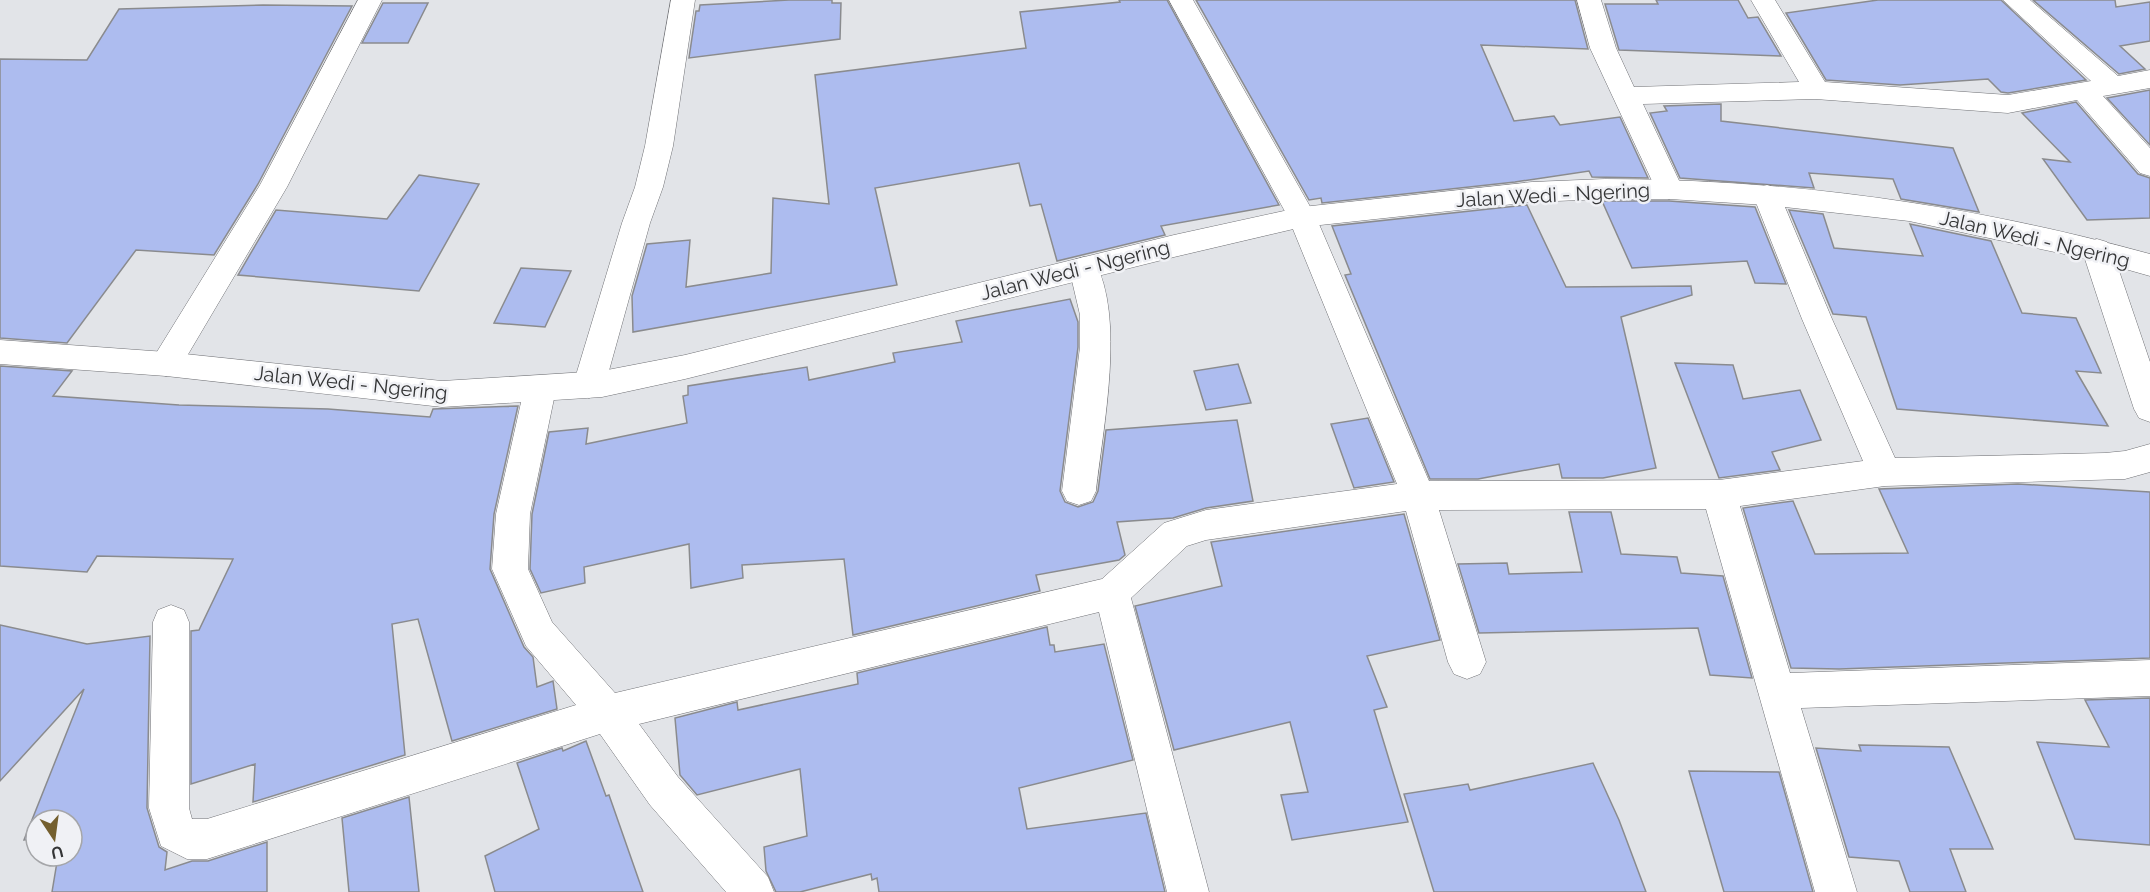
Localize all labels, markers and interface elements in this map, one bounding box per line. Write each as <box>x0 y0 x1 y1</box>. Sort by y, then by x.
street label: Jalan Wedi - Ngering <box>1455 178 1651 212</box>
street label: Jalan Wedi - Ngering <box>1938 205 2132 273</box>
street label: Jalan Wedi - Ngering <box>978 235 1172 305</box>
street label: Jalan Wedi - Ngering <box>253 361 449 405</box>
north arrow <box>24 808 84 868</box>
text: U <box>49 842 65 863</box>

